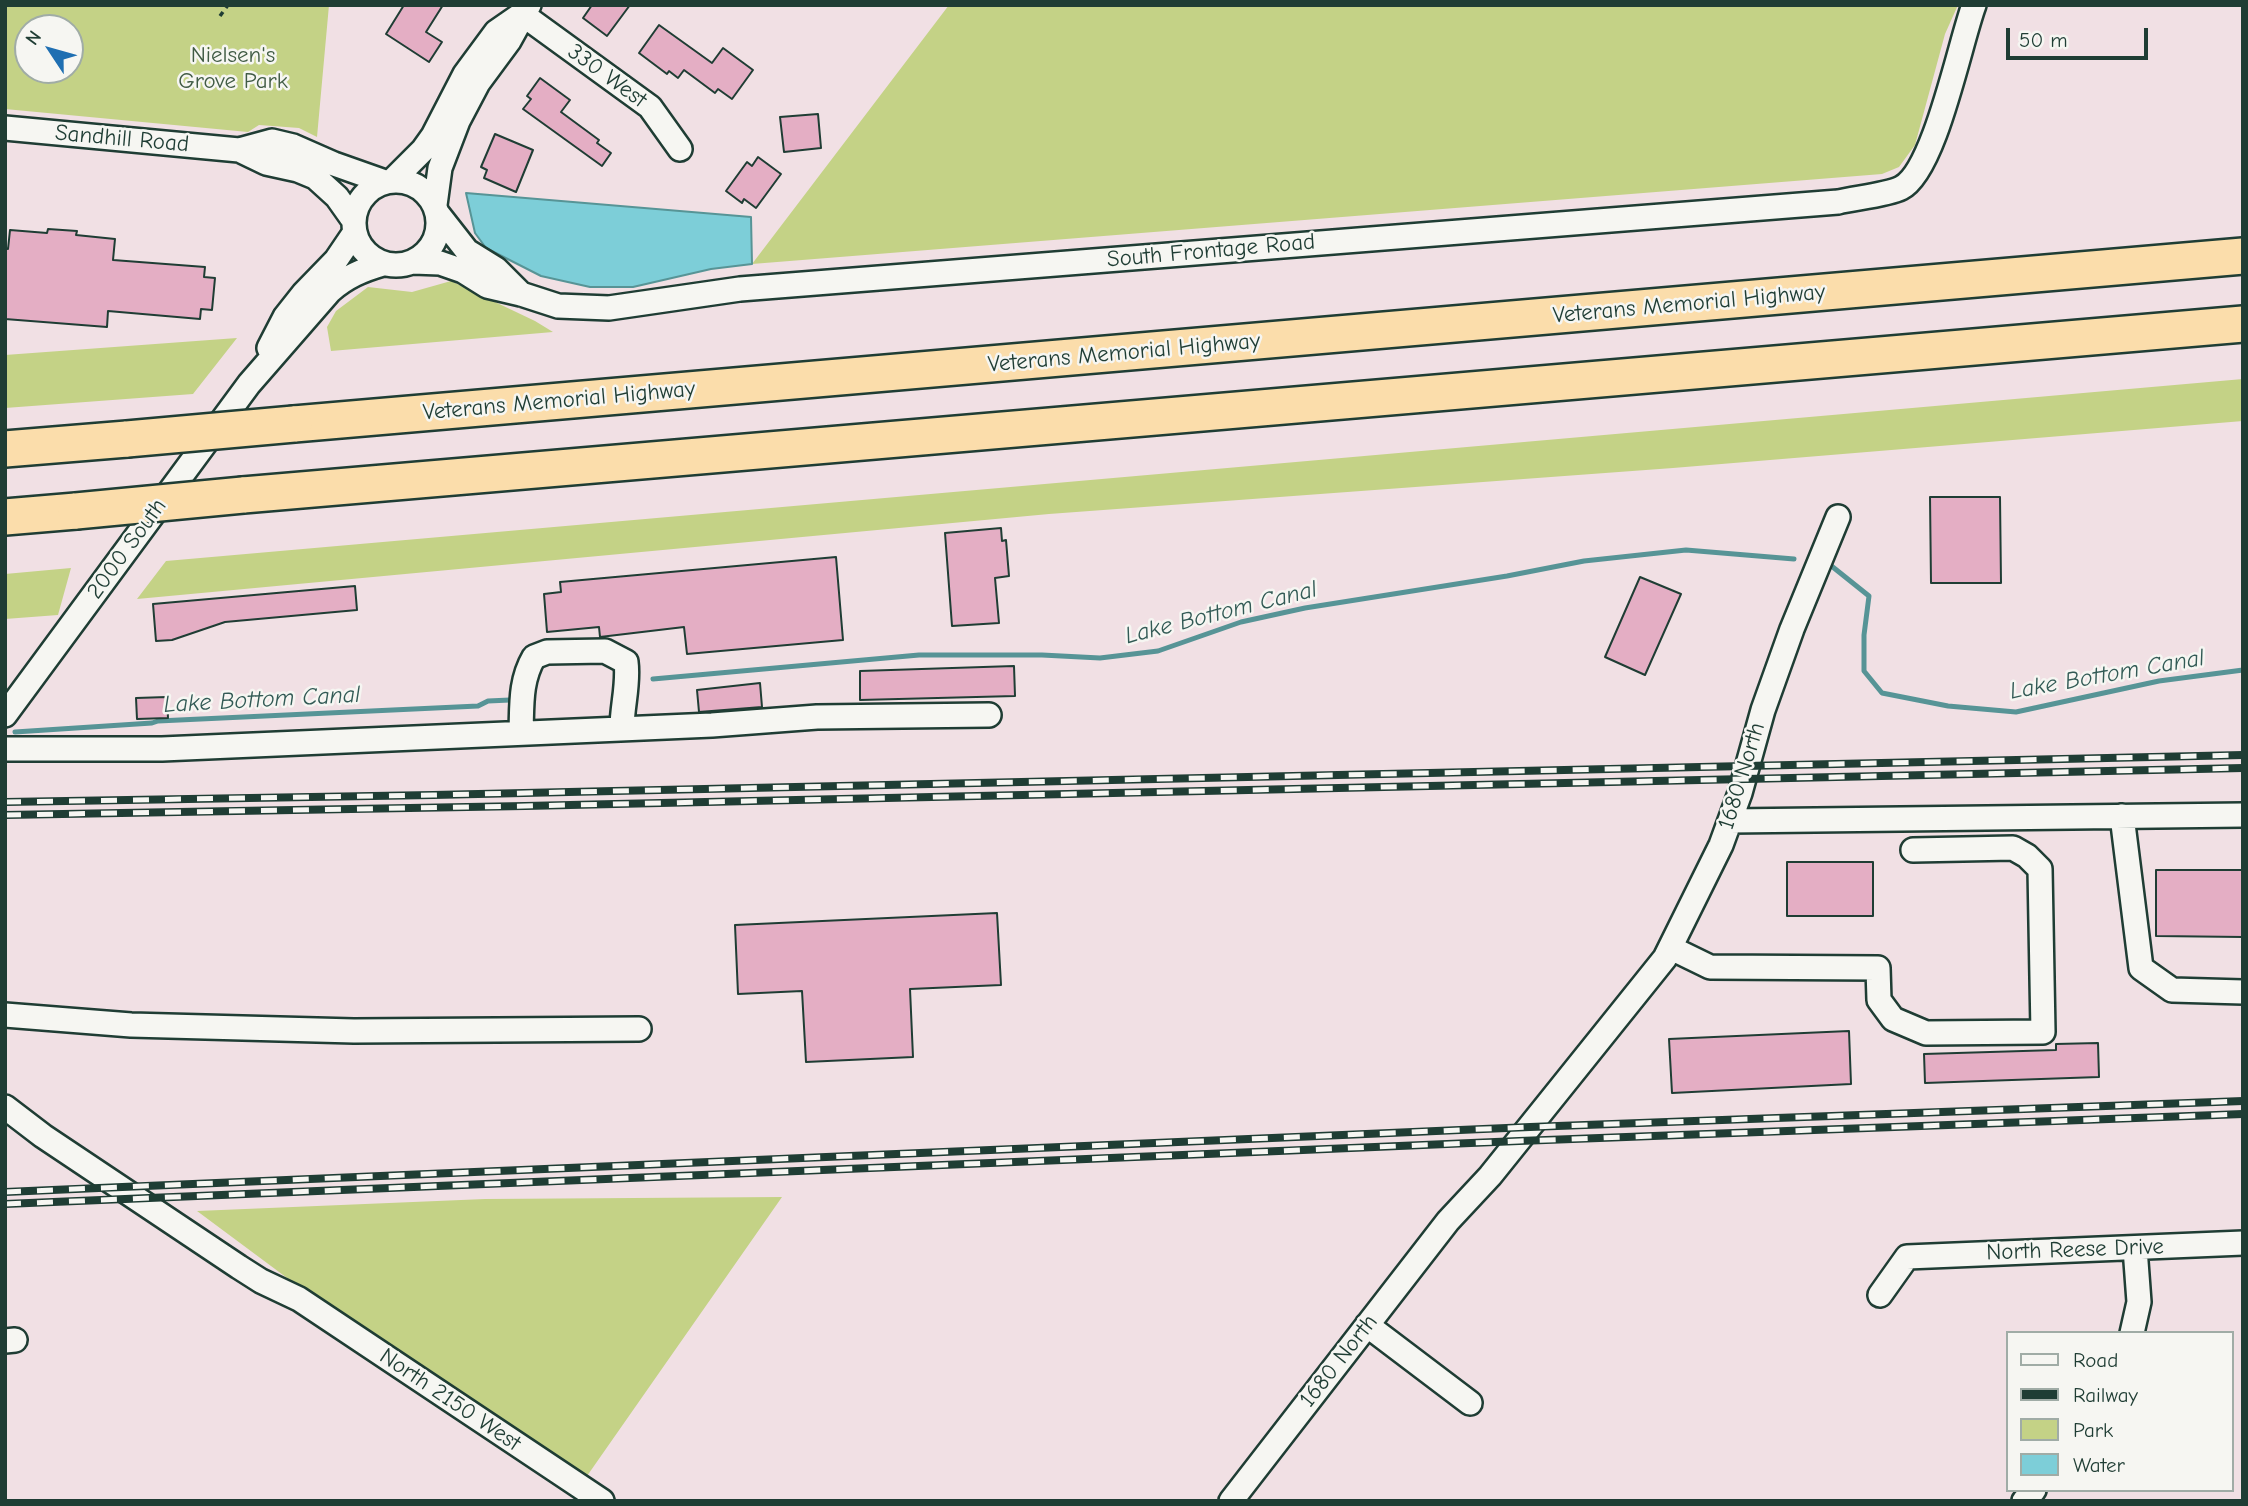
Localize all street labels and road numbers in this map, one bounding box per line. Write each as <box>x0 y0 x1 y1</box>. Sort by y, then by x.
street label: 330 West <box>562 38 652 114</box>
street label: Sandhill Road <box>54 119 190 159</box>
street label: South Frontage Road <box>1106 228 1316 274</box>
street label: Veterans Memorial Highway <box>1552 278 1826 330</box>
street label: Veterans Memorial Highway <box>987 327 1261 379</box>
street label: Veterans Memorial Highway <box>422 375 696 427</box>
street label: 2000 South <box>81 493 173 605</box>
street label: 1680 North <box>1713 719 1771 833</box>
street label: North Reese Drive <box>1986 1233 2164 1267</box>
street label: 1680 North <box>1294 1309 1384 1413</box>
street label: North 2150 West <box>374 1343 526 1457</box>

